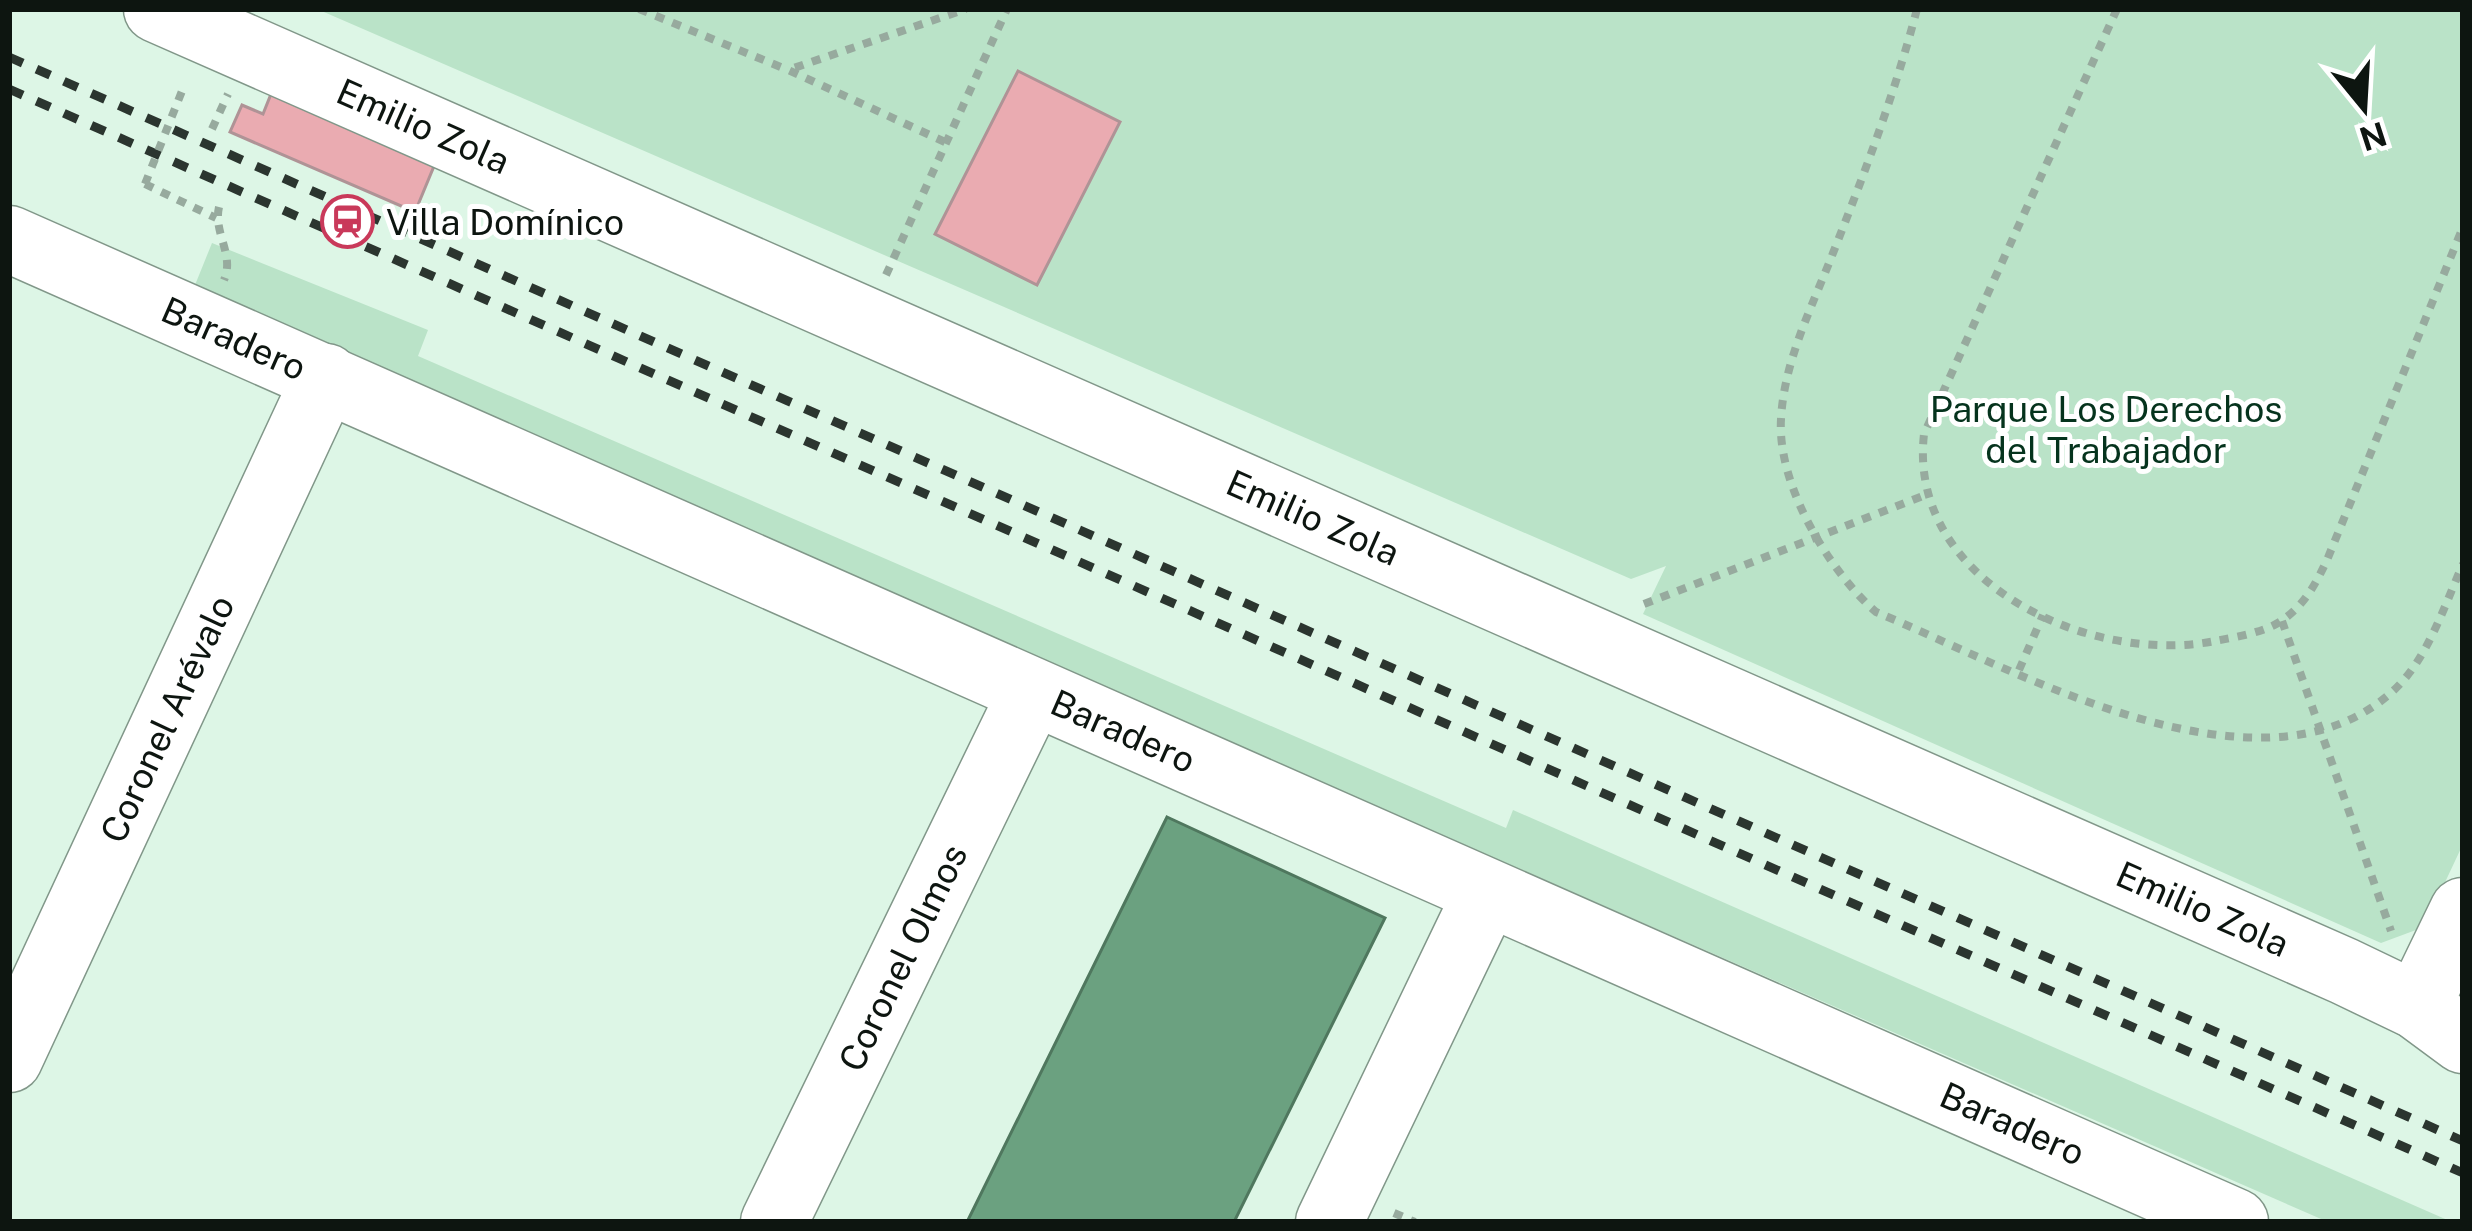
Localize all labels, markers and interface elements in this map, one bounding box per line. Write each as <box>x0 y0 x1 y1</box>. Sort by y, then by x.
north arrow <box>2304 48 2424 168</box>
street label: Emilio Zola <box>331 70 516 182</box>
text: N <box>2355 114 2391 159</box>
station icon: Villa Domínico <box>319 194 375 250</box>
place label: Villa Domínico <box>386 201 624 243</box>
street label: Baradero <box>155 288 313 389</box>
park label: Parque Los Derechos del Trabajador <box>1930 388 2282 471</box>
street label: Emilio Zola <box>1220 461 1406 574</box>
street label: Coronel Arévalo <box>92 589 242 849</box>
street label: Baradero <box>1045 681 1202 781</box>
street label: Coronel Olmos <box>830 838 976 1078</box>
street label: Emilio Zola <box>2110 853 2296 965</box>
street label: Baradero <box>1934 1073 2091 1174</box>

